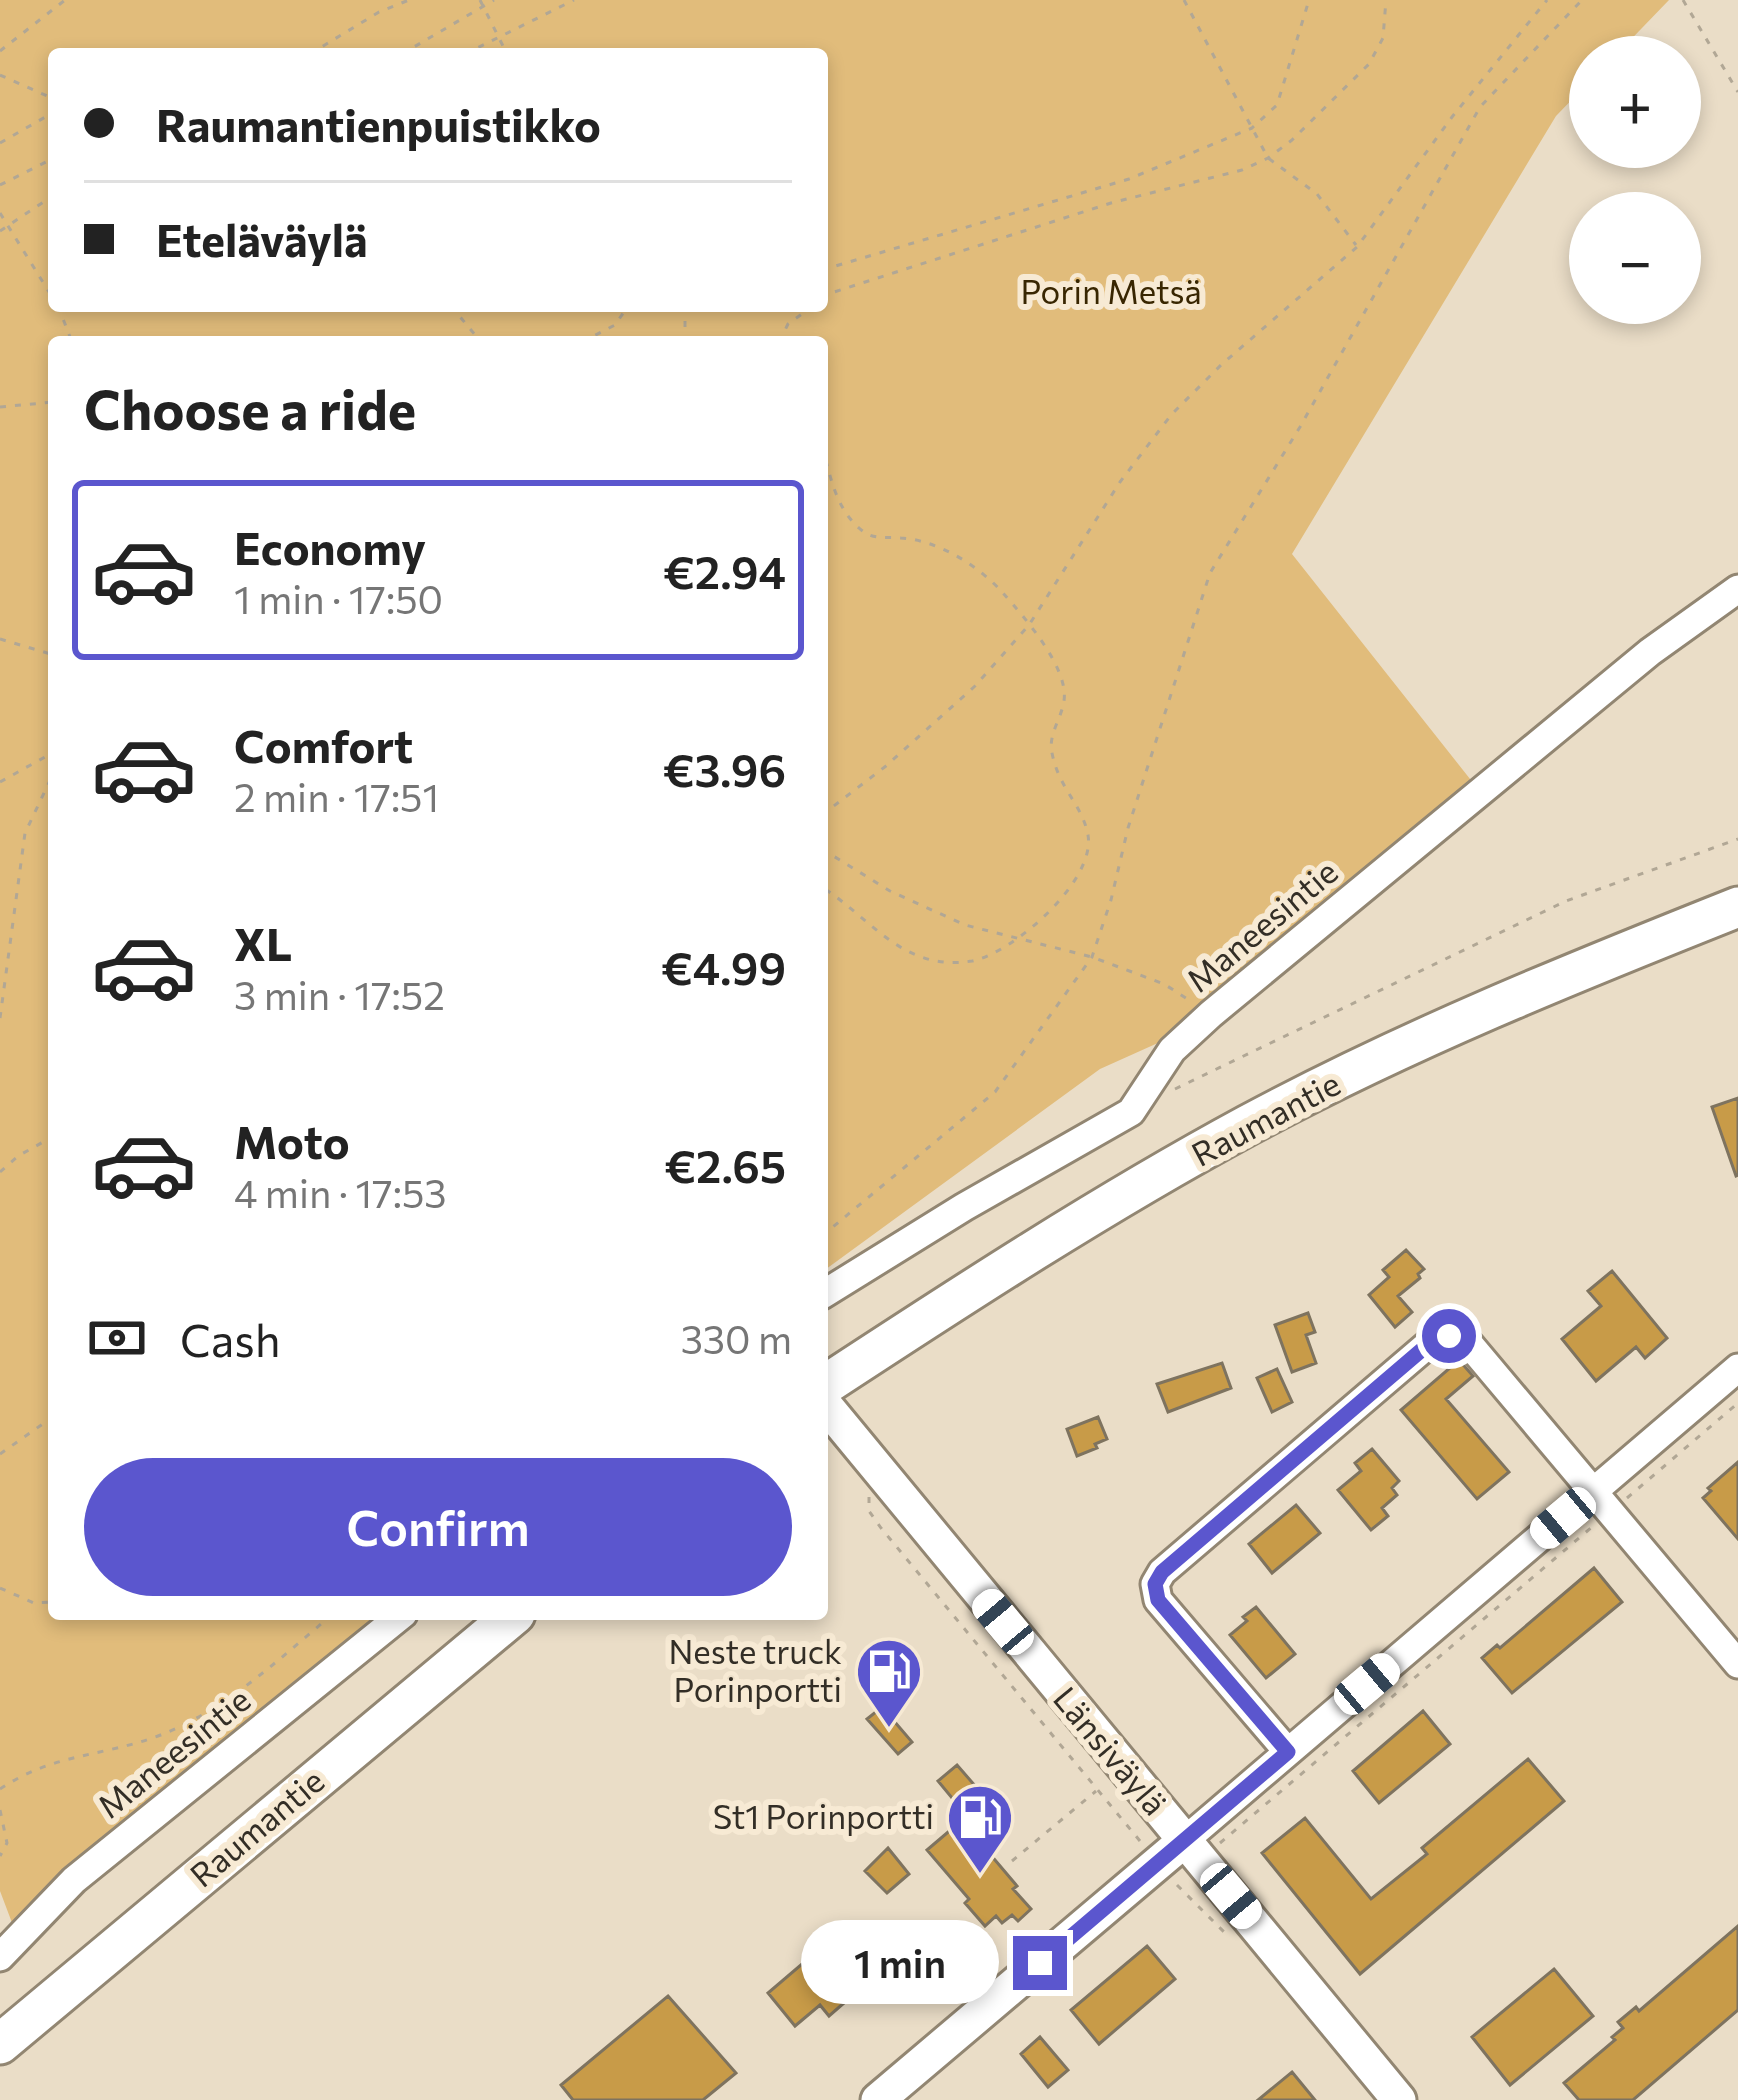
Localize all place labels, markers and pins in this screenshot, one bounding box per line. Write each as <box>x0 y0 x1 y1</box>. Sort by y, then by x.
place label: Neste truck Porinportti <box>668 1630 842 1709</box>
fuel station icon: Neste truck Porinportti <box>854 1636 924 1730</box>
fuel station icon: St1 Porinportti <box>945 1782 1015 1876</box>
place label: St1 Porinportti <box>713 1795 934 1836</box>

